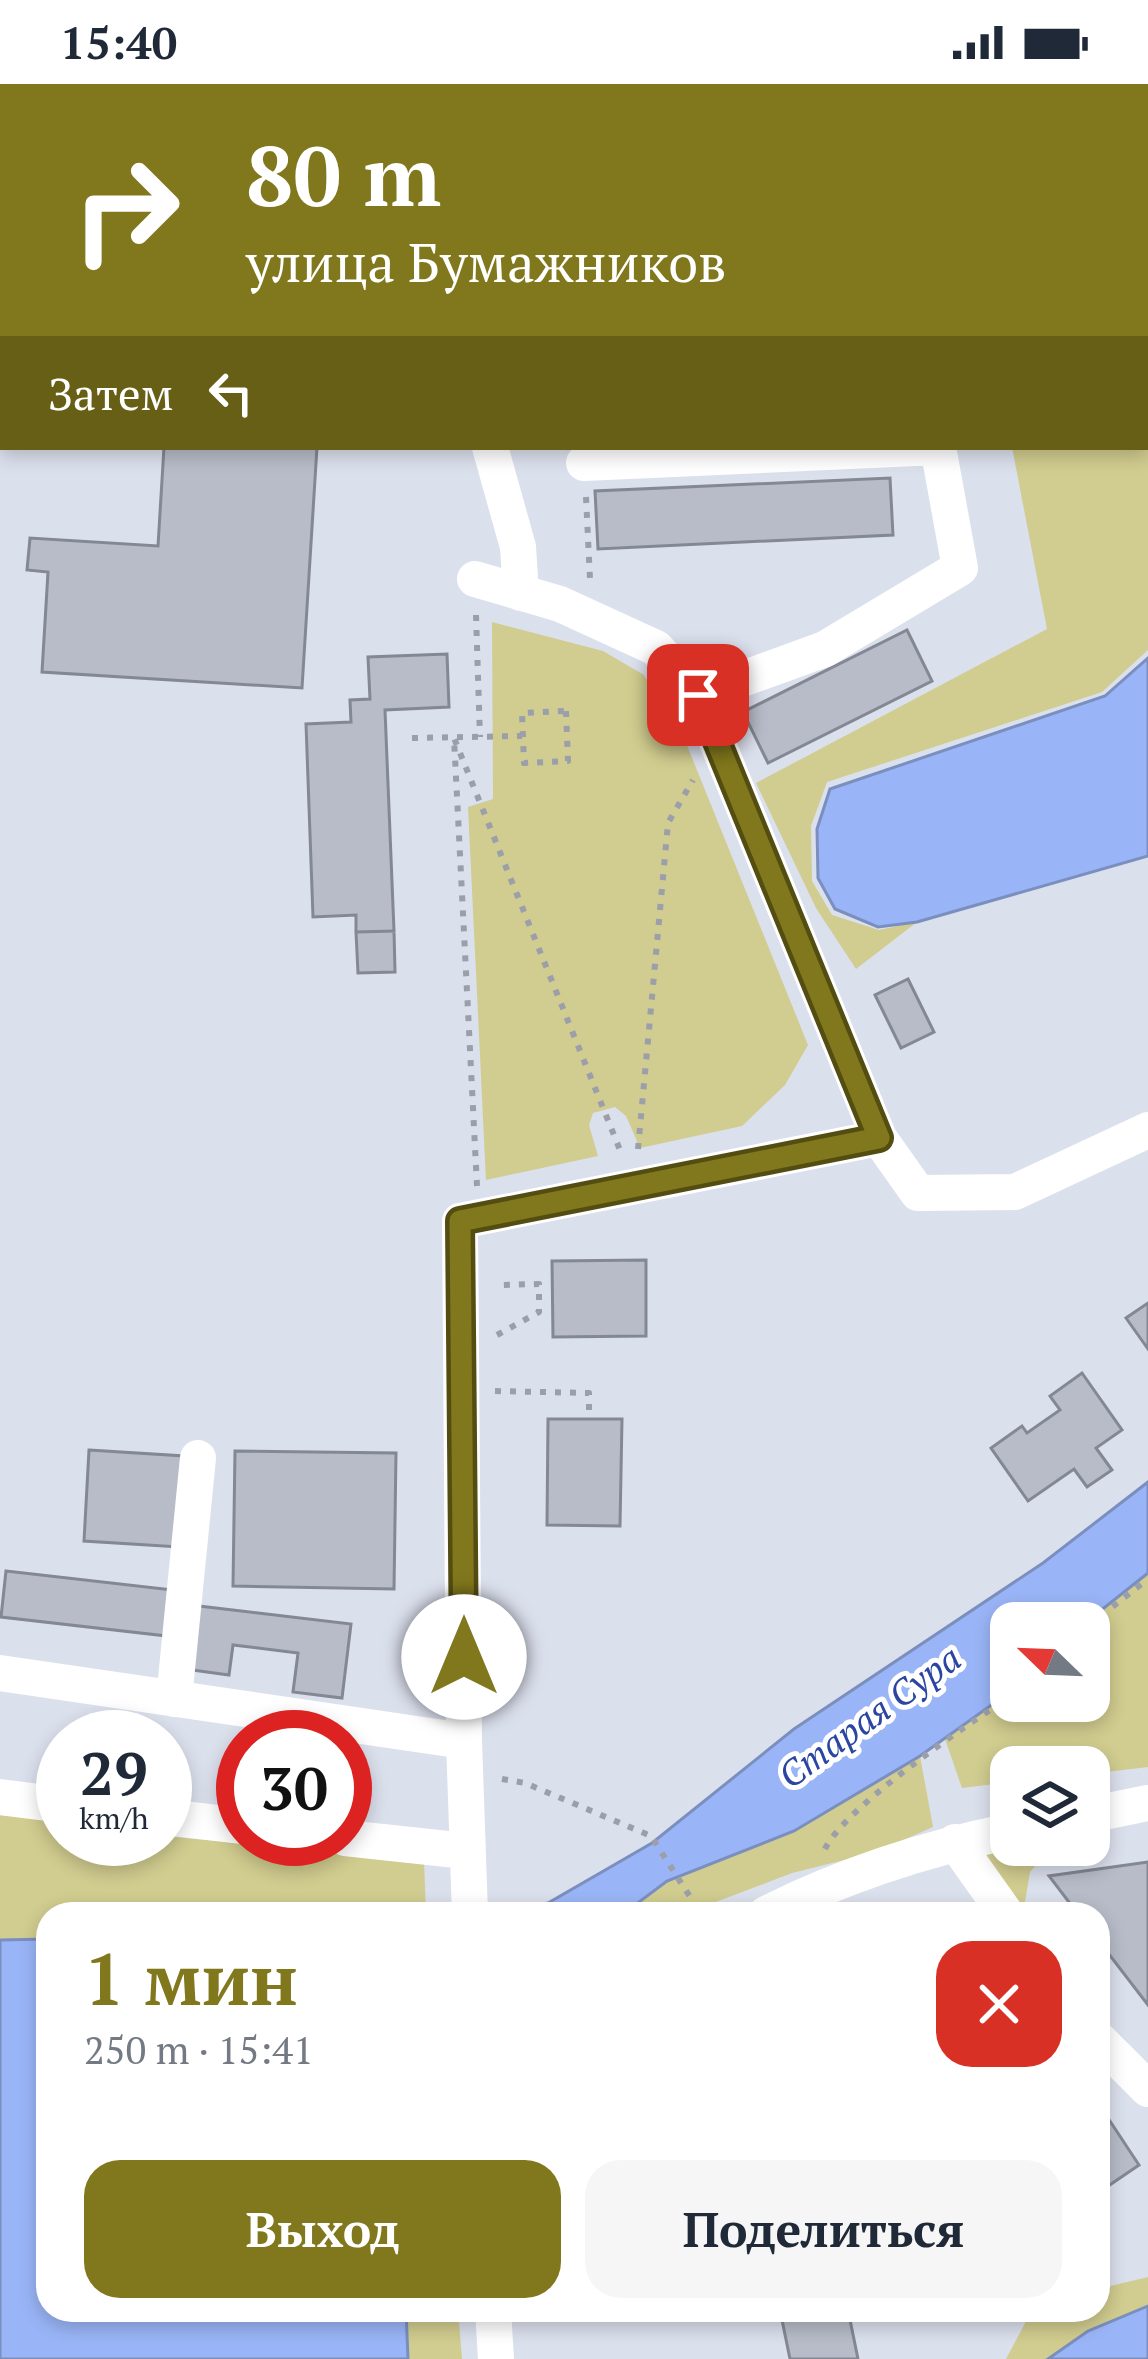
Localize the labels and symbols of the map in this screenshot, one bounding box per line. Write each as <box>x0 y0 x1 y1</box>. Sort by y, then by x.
pin <box>647 644 749 746</box>
position arrow <box>401 1594 527 1720</box>
north arrow <box>990 1602 1110 1722</box>
water label: Старая Сура <box>768 1634 970 1798</box>
speed limit sign: 30 <box>216 1710 372 1866</box>

